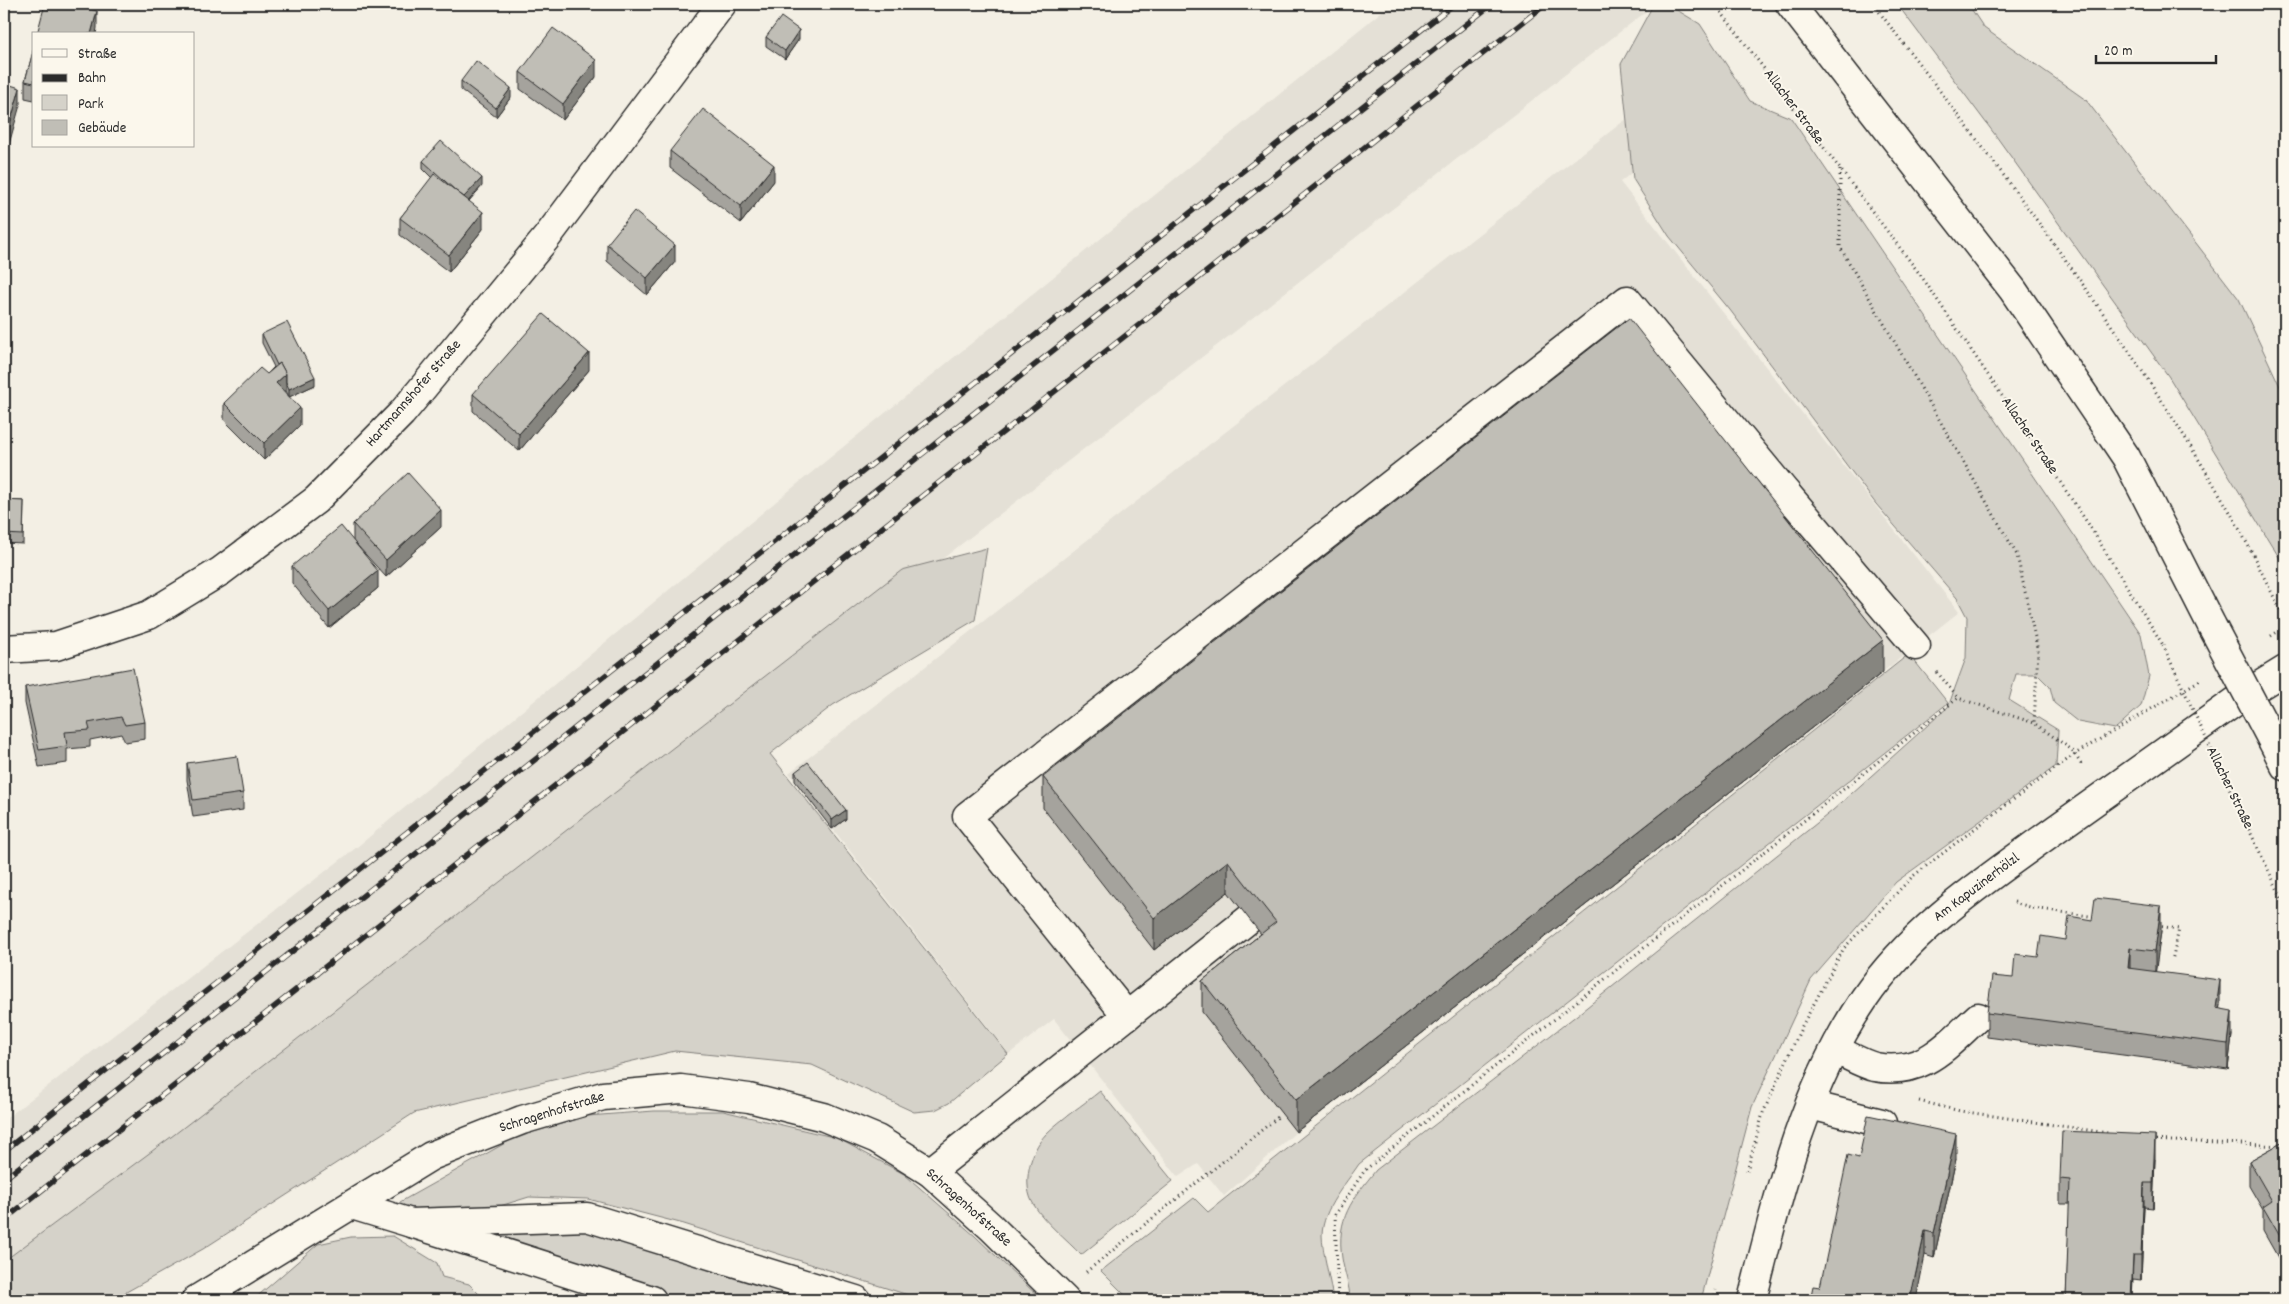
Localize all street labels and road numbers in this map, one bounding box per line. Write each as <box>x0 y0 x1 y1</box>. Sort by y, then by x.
street label: Allacher Straße <box>1757 65 1829 150</box>
street label: Hartmannshofer Straße <box>361 335 467 453</box>
street label: Allacher Straße <box>1995 393 2063 480</box>
street label: Allacher Straße <box>2200 743 2259 833</box>
street label: Am Kapuzinerhölzl <box>1929 848 2025 928</box>
street label: Schragenhofstraße <box>497 1086 608 1139</box>
street label: Schragenhofstraße <box>920 1163 1016 1253</box>

